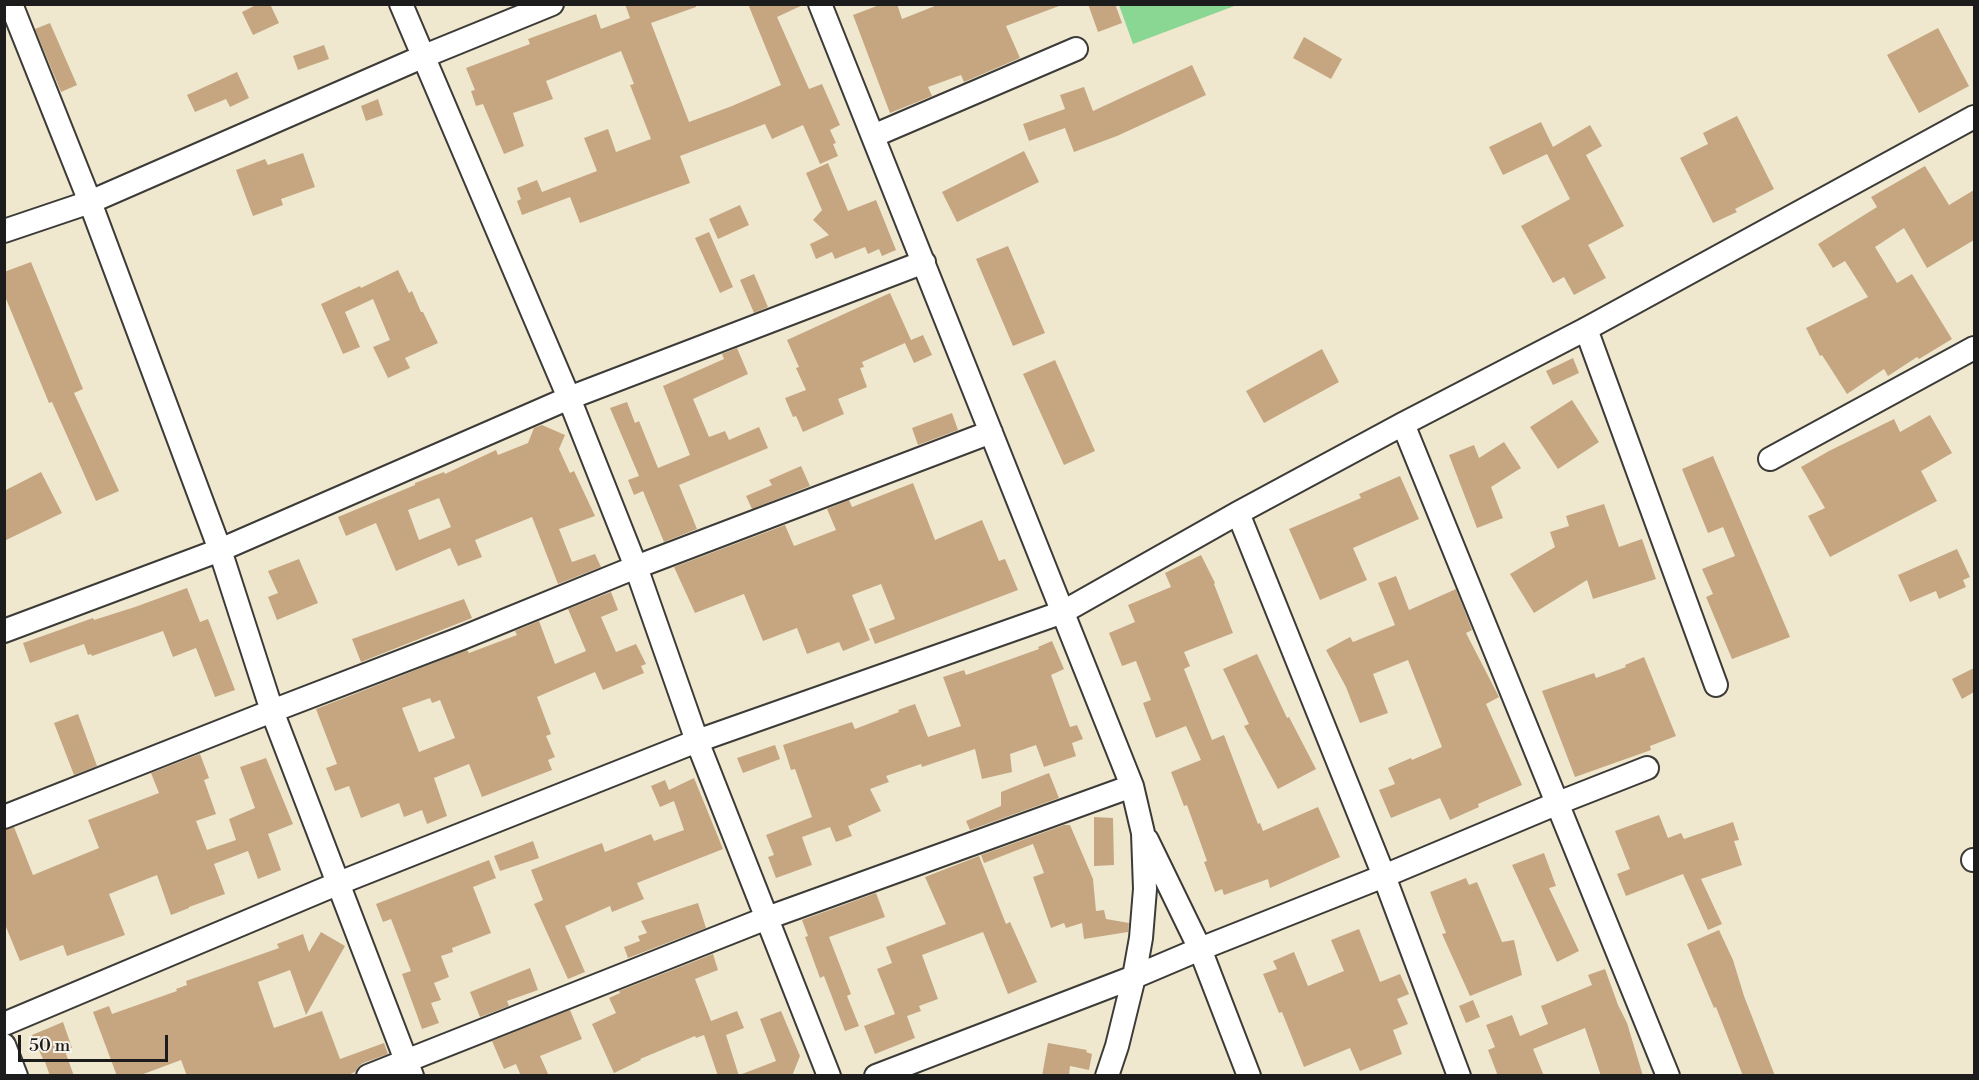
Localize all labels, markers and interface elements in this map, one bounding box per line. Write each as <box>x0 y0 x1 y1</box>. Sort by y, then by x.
scale bar <box>21 1023 171 1061</box>
text: 50 m <box>29 1034 70 1057</box>

